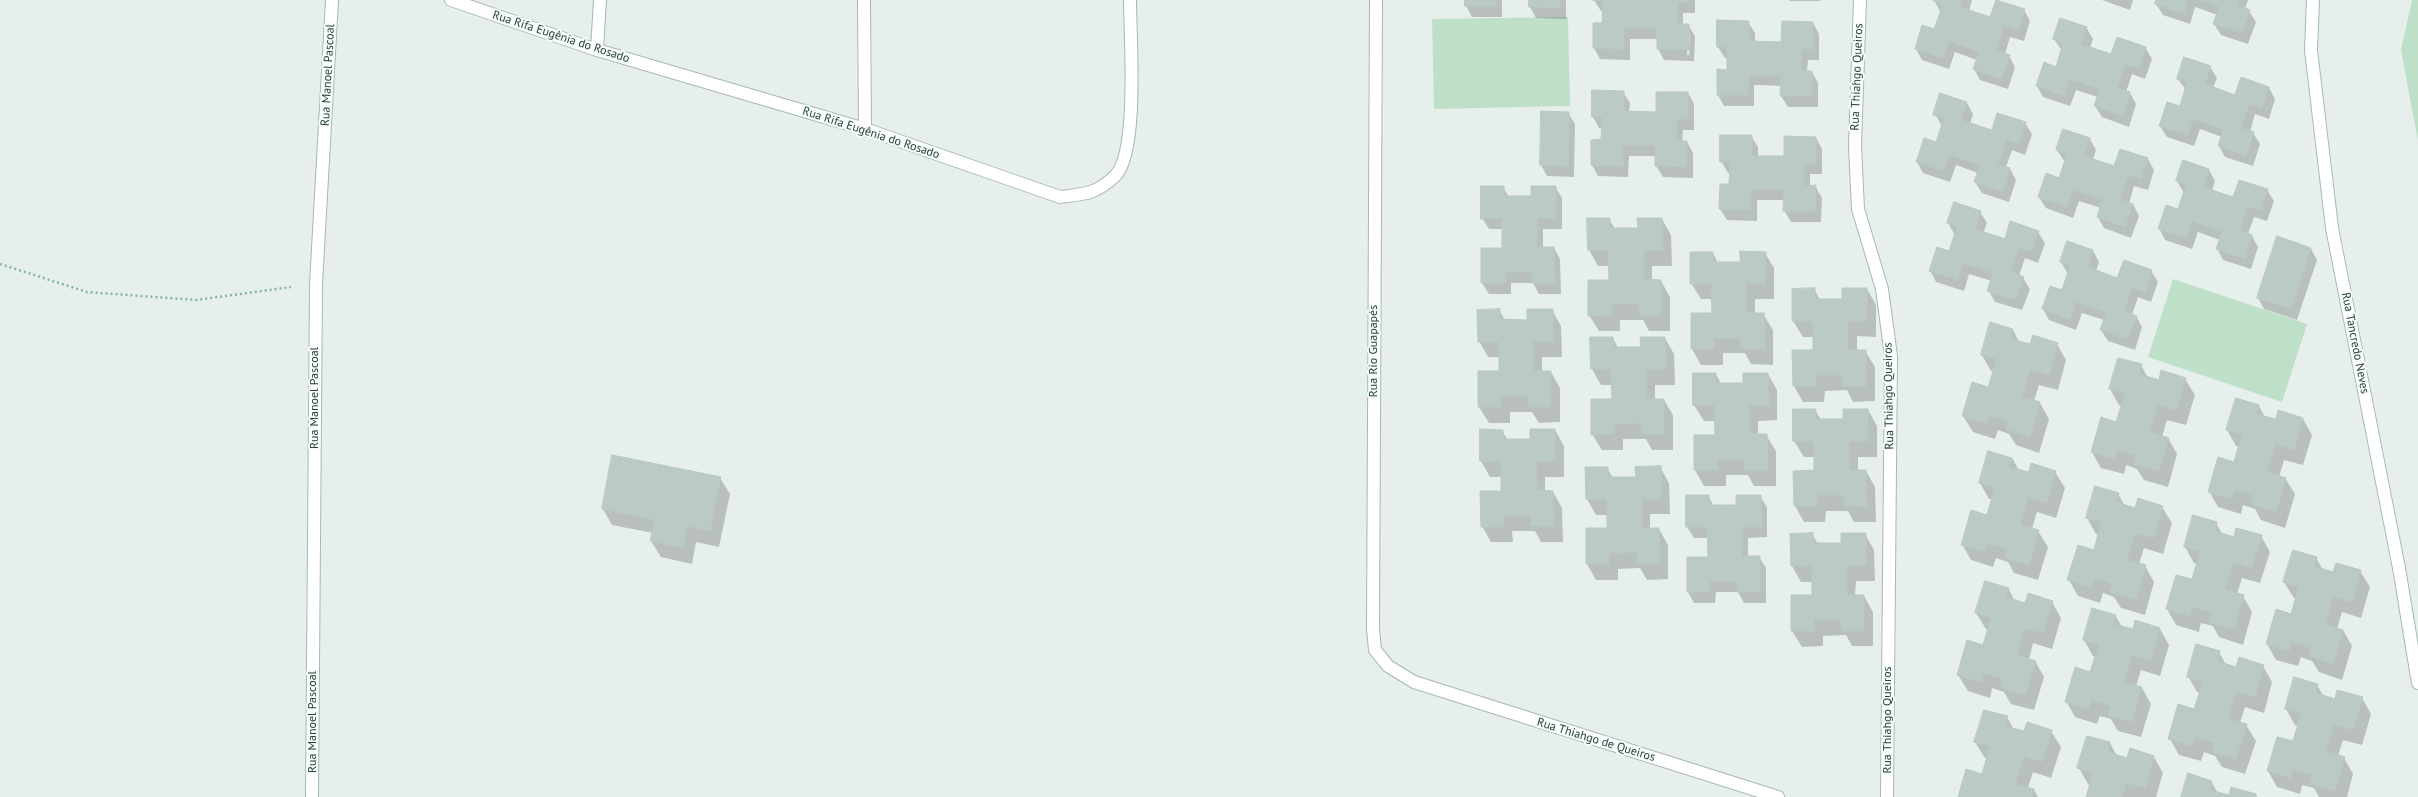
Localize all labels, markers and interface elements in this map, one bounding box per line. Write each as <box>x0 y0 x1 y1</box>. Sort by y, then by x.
street label: Rua Rifa Eugênia do Rosado <box>491 8 631 66</box>
street label: Rua Thiahgo Queiros <box>1848 23 1866 131</box>
street label: Rua Manoel Pascoal <box>318 24 338 126</box>
street label: Rua Rifa Eugênia do Rosado <box>801 104 941 162</box>
street label: Rua Tancredo Neves <box>2338 291 2372 395</box>
street label: Rua Rio Guapapés <box>1367 305 1381 397</box>
street label: Rua Thiahgo Queiros <box>1881 342 1897 450</box>
street label: Rua Manoel Pascoal <box>308 347 322 449</box>
street label: Rua Thiahgo Queiros <box>1881 666 1895 774</box>
street label: Rua Manoel Pascoal <box>306 671 320 773</box>
street label: Rua Thiahgo de Queiros <box>1535 715 1657 765</box>

